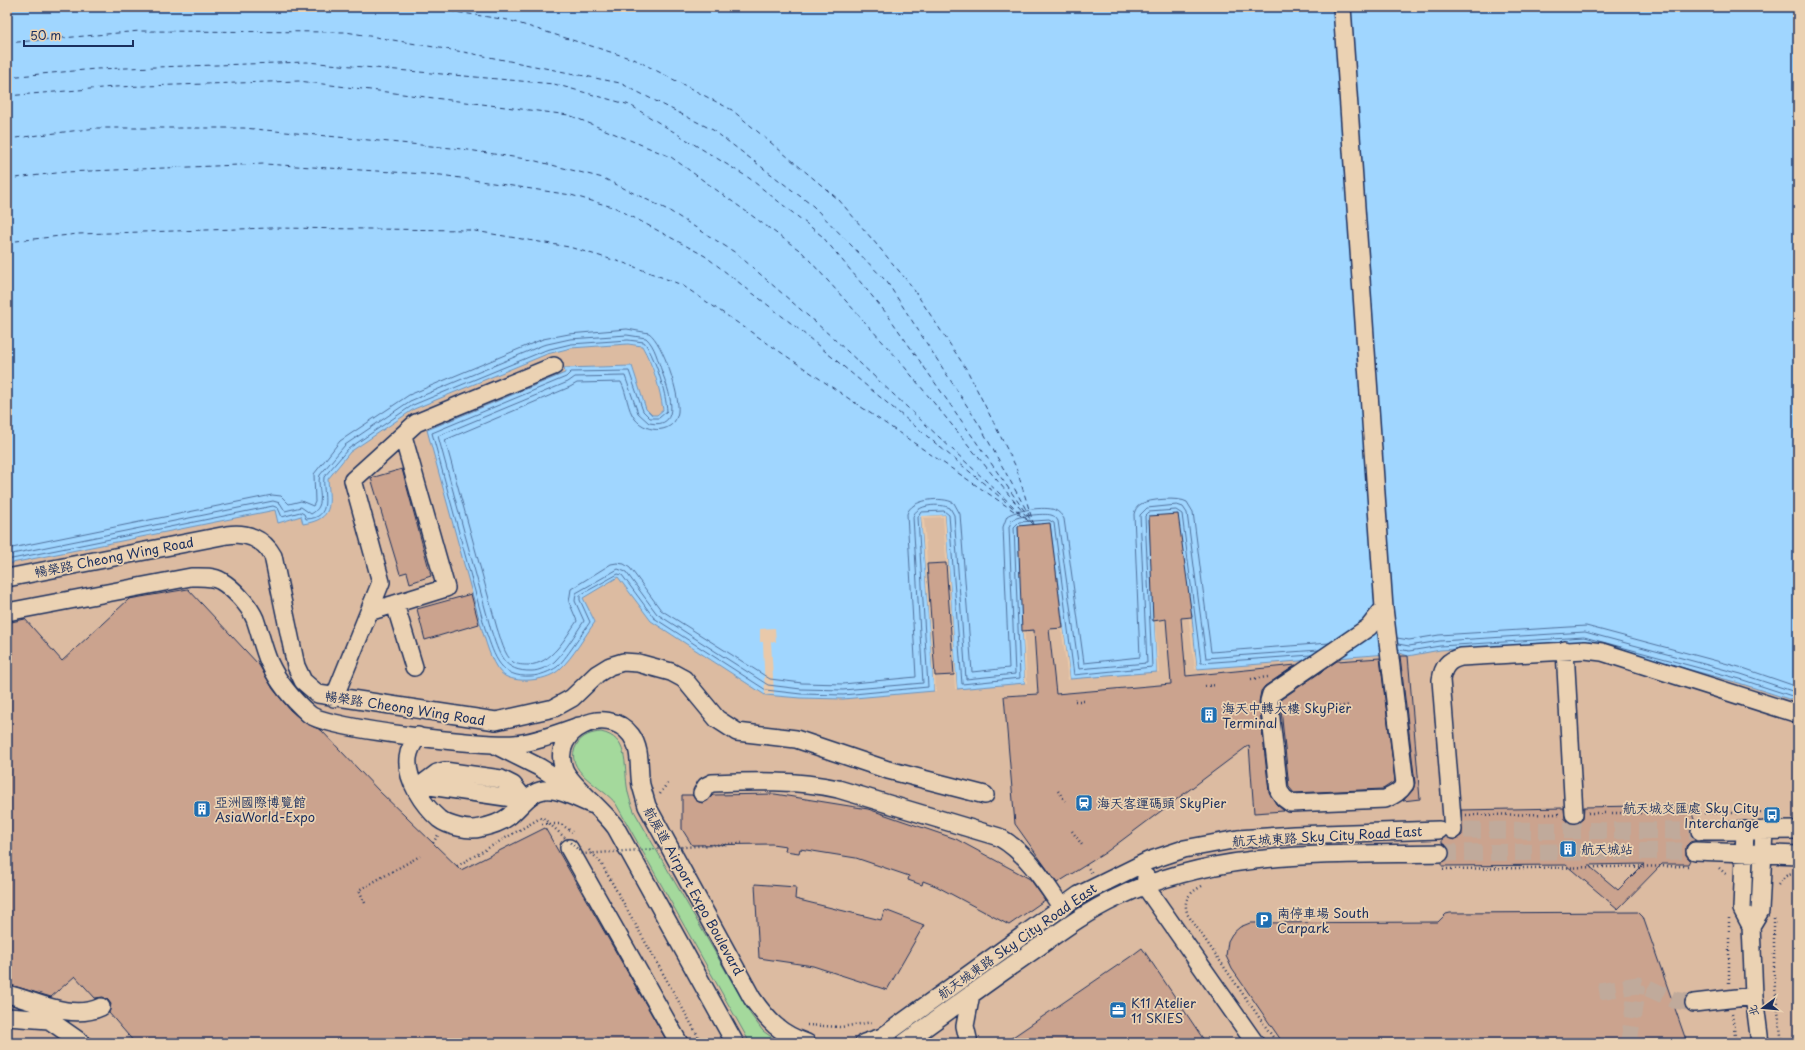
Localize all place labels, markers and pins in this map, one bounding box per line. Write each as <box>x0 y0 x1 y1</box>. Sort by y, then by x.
place label: 海天中轉大樓 SkyPier Terminal <box>1222 698 1351 732</box>
building icon: 海天中轉大樓 SkyPier Terminal <box>1199 705 1219 725</box>
place label: 亞洲國際博覽館 AsiaWorld-Expo <box>215 792 315 826</box>
station icon: 海天客運碼頭 SkyPier <box>1074 793 1094 813</box>
place label: 海天客運碼頭 SkyPier <box>1097 793 1226 812</box>
place label: 航天城交匯處 Sky City Interchange <box>1623 798 1759 832</box>
building icon: 亞洲國際博覽館 AsiaWorld-Expo <box>192 799 212 819</box>
bus stop icon: 航天城交匯處 Sky City Interchange <box>1762 805 1782 825</box>
building icon: 航天城站 <box>1558 839 1578 859</box>
place label: 航天城站 <box>1581 839 1633 858</box>
place label: 南停車場 South Carpark <box>1277 903 1369 937</box>
parking icon: 南停車場 South Carpark <box>1254 910 1274 930</box>
place label: K11 Atelier 11 SKIES <box>1131 993 1196 1027</box>
office icon: K11 Atelier 11 SKIES <box>1108 1000 1128 1020</box>

